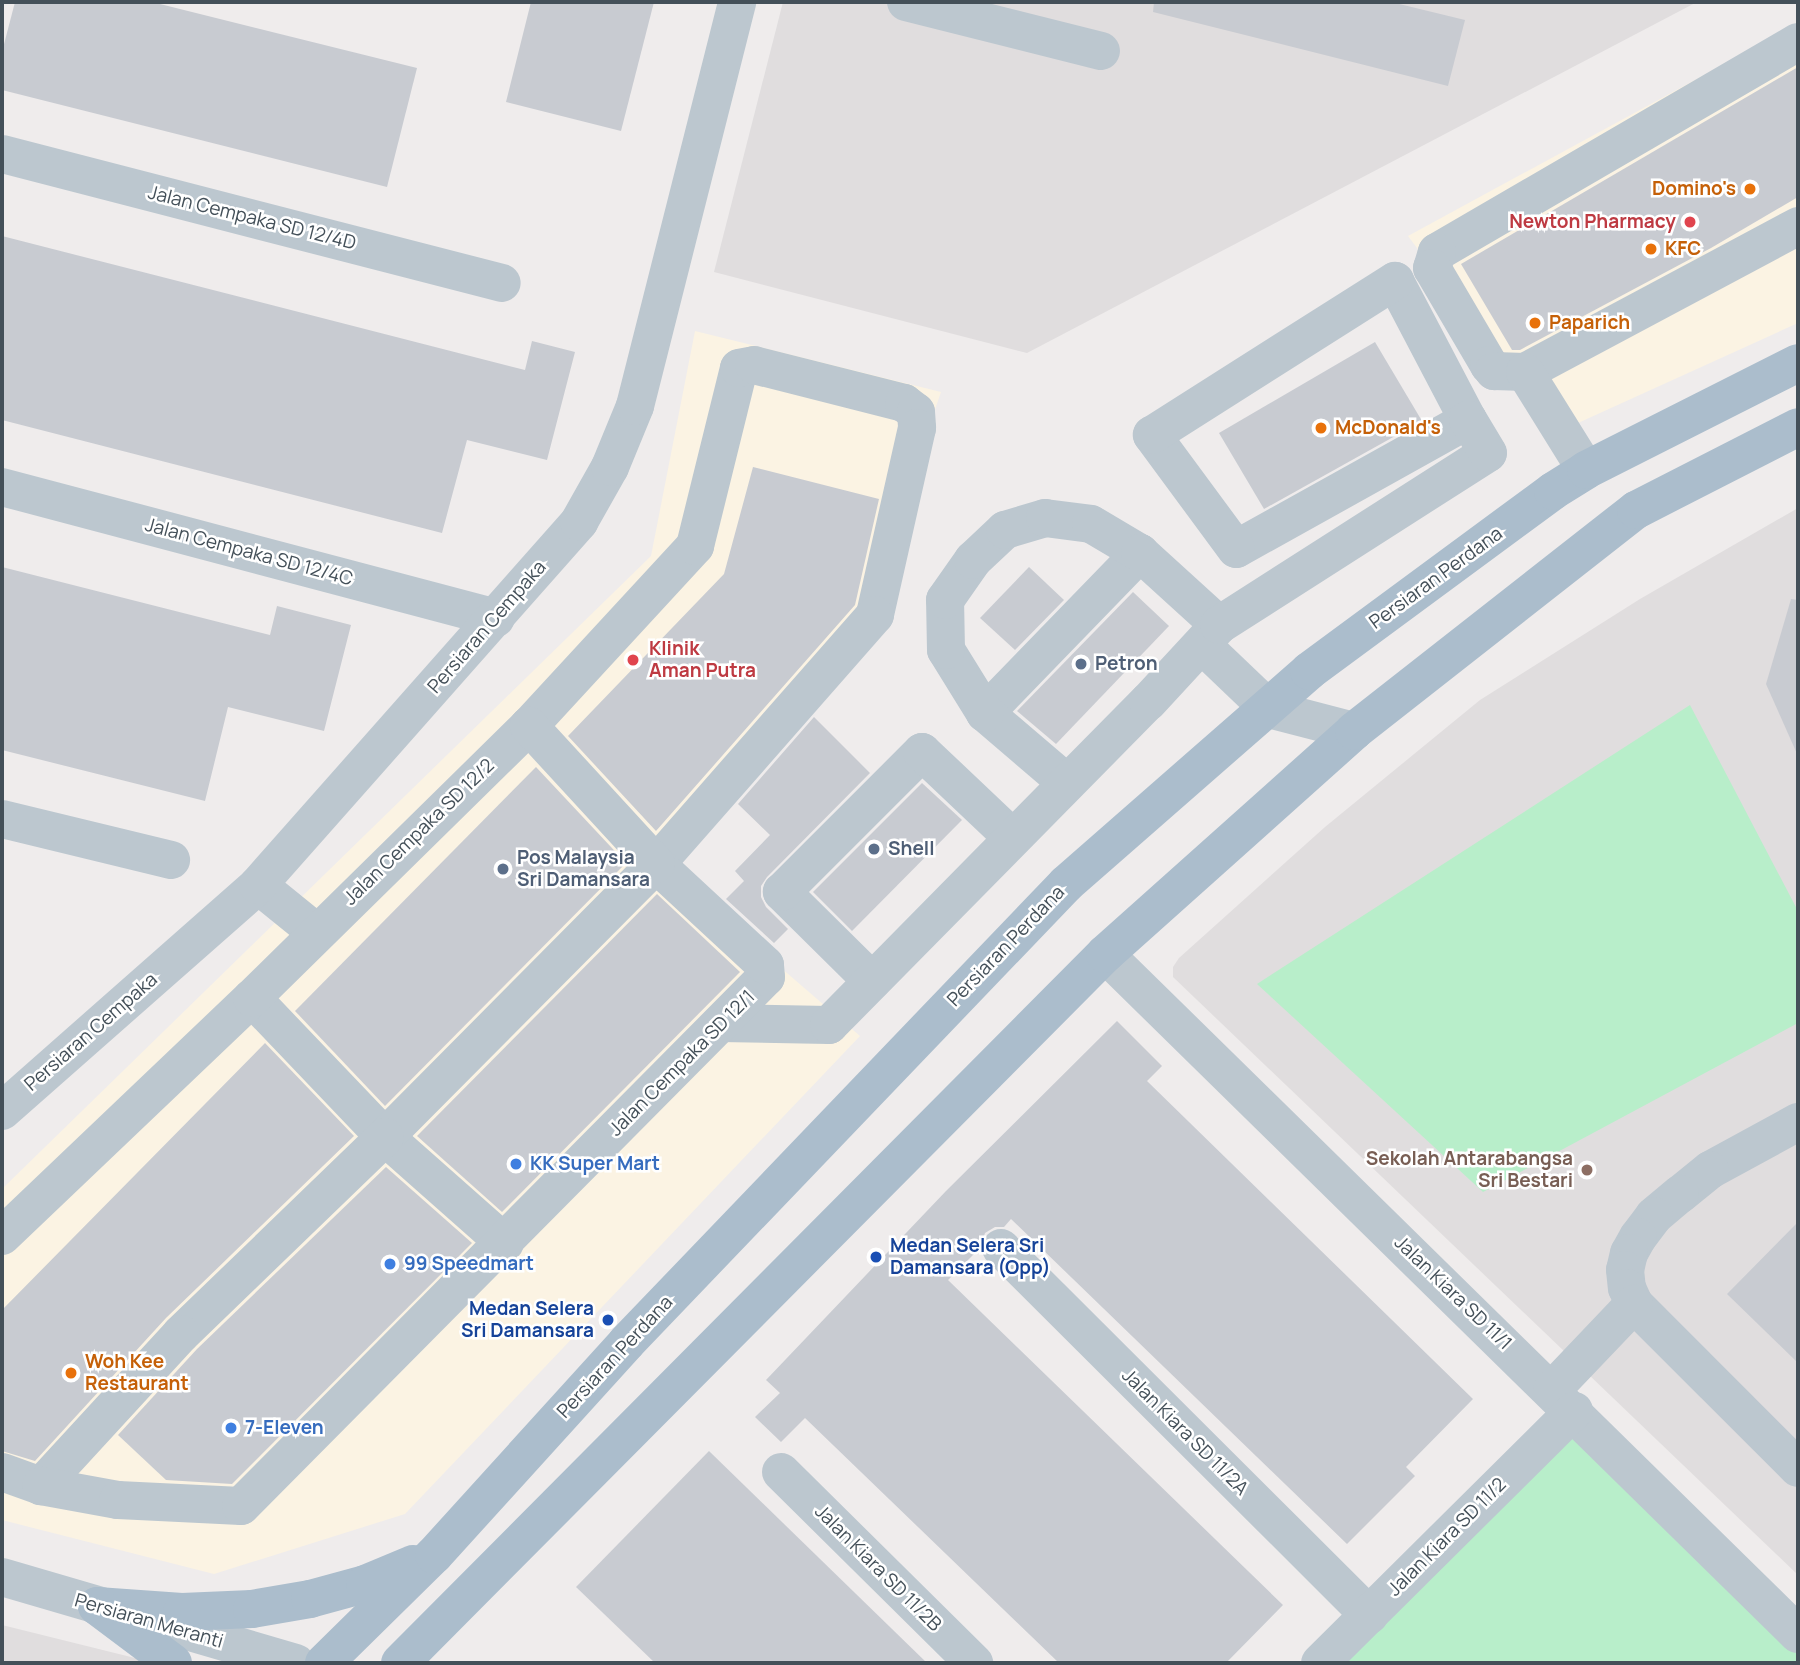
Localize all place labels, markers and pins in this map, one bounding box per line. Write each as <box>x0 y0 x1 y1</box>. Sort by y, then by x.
place label: Domino's <box>1652 178 1736 200</box>
marker: Domino's <box>1742 181 1758 197</box>
place label: Newton Pharmacy <box>1509 211 1676 233</box>
marker: Newton Pharmacy <box>1682 214 1698 230</box>
place label: KFC <box>1665 238 1701 260</box>
marker: KFC <box>1643 241 1659 257</box>
place label: Paparich <box>1549 312 1630 334</box>
marker: Paparich <box>1527 315 1543 331</box>
place label: McDonald's <box>1335 417 1441 439</box>
marker: McDonald's <box>1313 420 1329 436</box>
place label: Klinik Aman Putra <box>649 638 756 682</box>
marker: Klinik Aman Putra <box>623 650 643 670</box>
place label: Petron <box>1095 653 1158 675</box>
marker: Petron <box>1073 656 1089 672</box>
place label: Shell <box>888 838 934 860</box>
marker: Shell <box>866 841 882 857</box>
place label: Pos Malaysia Sri Damansara <box>517 847 650 891</box>
marker: Pos Malaysia Sri Damansara <box>495 861 511 877</box>
place label: Sekolah Antarabangsa Sri Bestari <box>1366 1148 1573 1192</box>
place label: KK Super Mart <box>530 1153 660 1175</box>
marker: KK Super Mart <box>508 1156 524 1172</box>
marker: Sekolah Antarabangsa Sri Bestari <box>1579 1162 1595 1178</box>
place label: Medan Selera Sri Damansara (Opp) <box>890 1235 1051 1279</box>
marker: Medan Selera Sri Damansara (Opp) <box>868 1249 884 1265</box>
place label: 99 Speedmart <box>404 1253 534 1275</box>
marker: 99 Speedmart <box>382 1256 398 1272</box>
place label: Medan Selera Sri Damansara <box>461 1298 594 1342</box>
marker: Medan Selera Sri Damansara <box>600 1312 616 1328</box>
place label: Woh Kee Restaurant <box>85 1351 189 1395</box>
marker: Woh Kee Restaurant <box>63 1365 79 1381</box>
place label: 7-Eleven <box>245 1417 324 1439</box>
marker: 7-Eleven <box>223 1420 239 1436</box>

